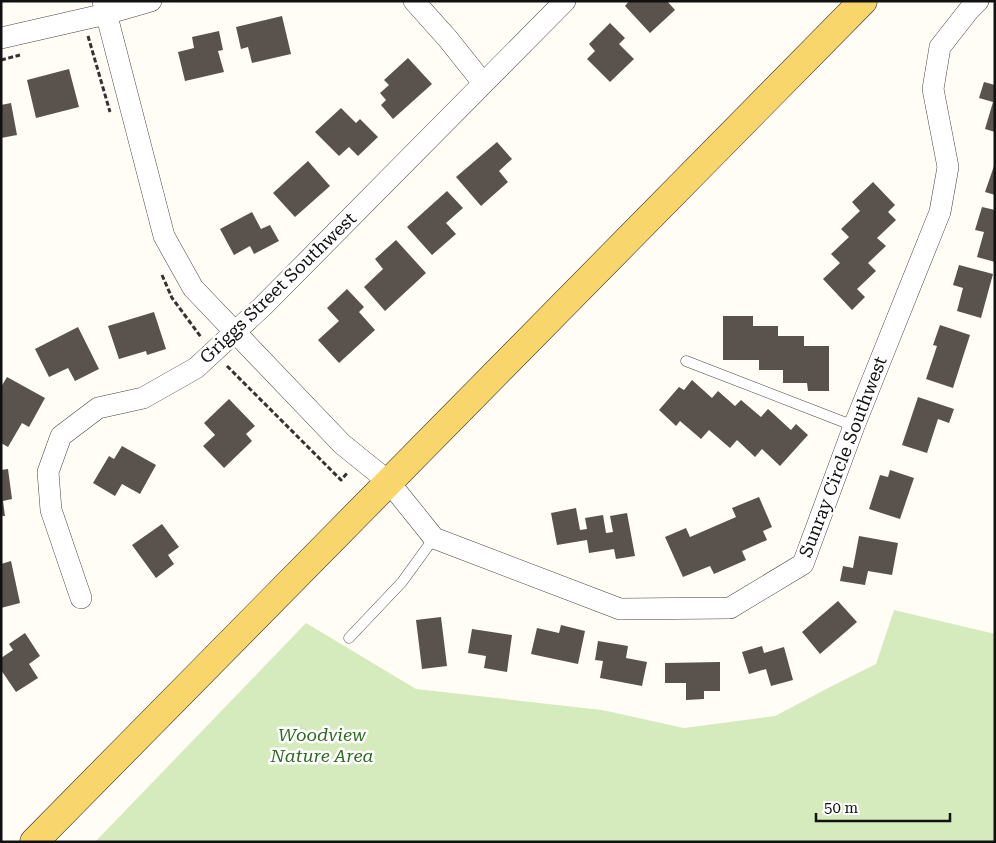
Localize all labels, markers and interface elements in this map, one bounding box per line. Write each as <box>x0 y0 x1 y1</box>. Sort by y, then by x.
street label: Griggs Street Southwest <box>195 207 360 368</box>
street label: Sunray Circle Southwest <box>794 353 891 560</box>
park label: Woodview Nature Area <box>270 724 374 766</box>
scale bar <box>816 790 950 822</box>
text: 50 m <box>824 799 859 817</box>

